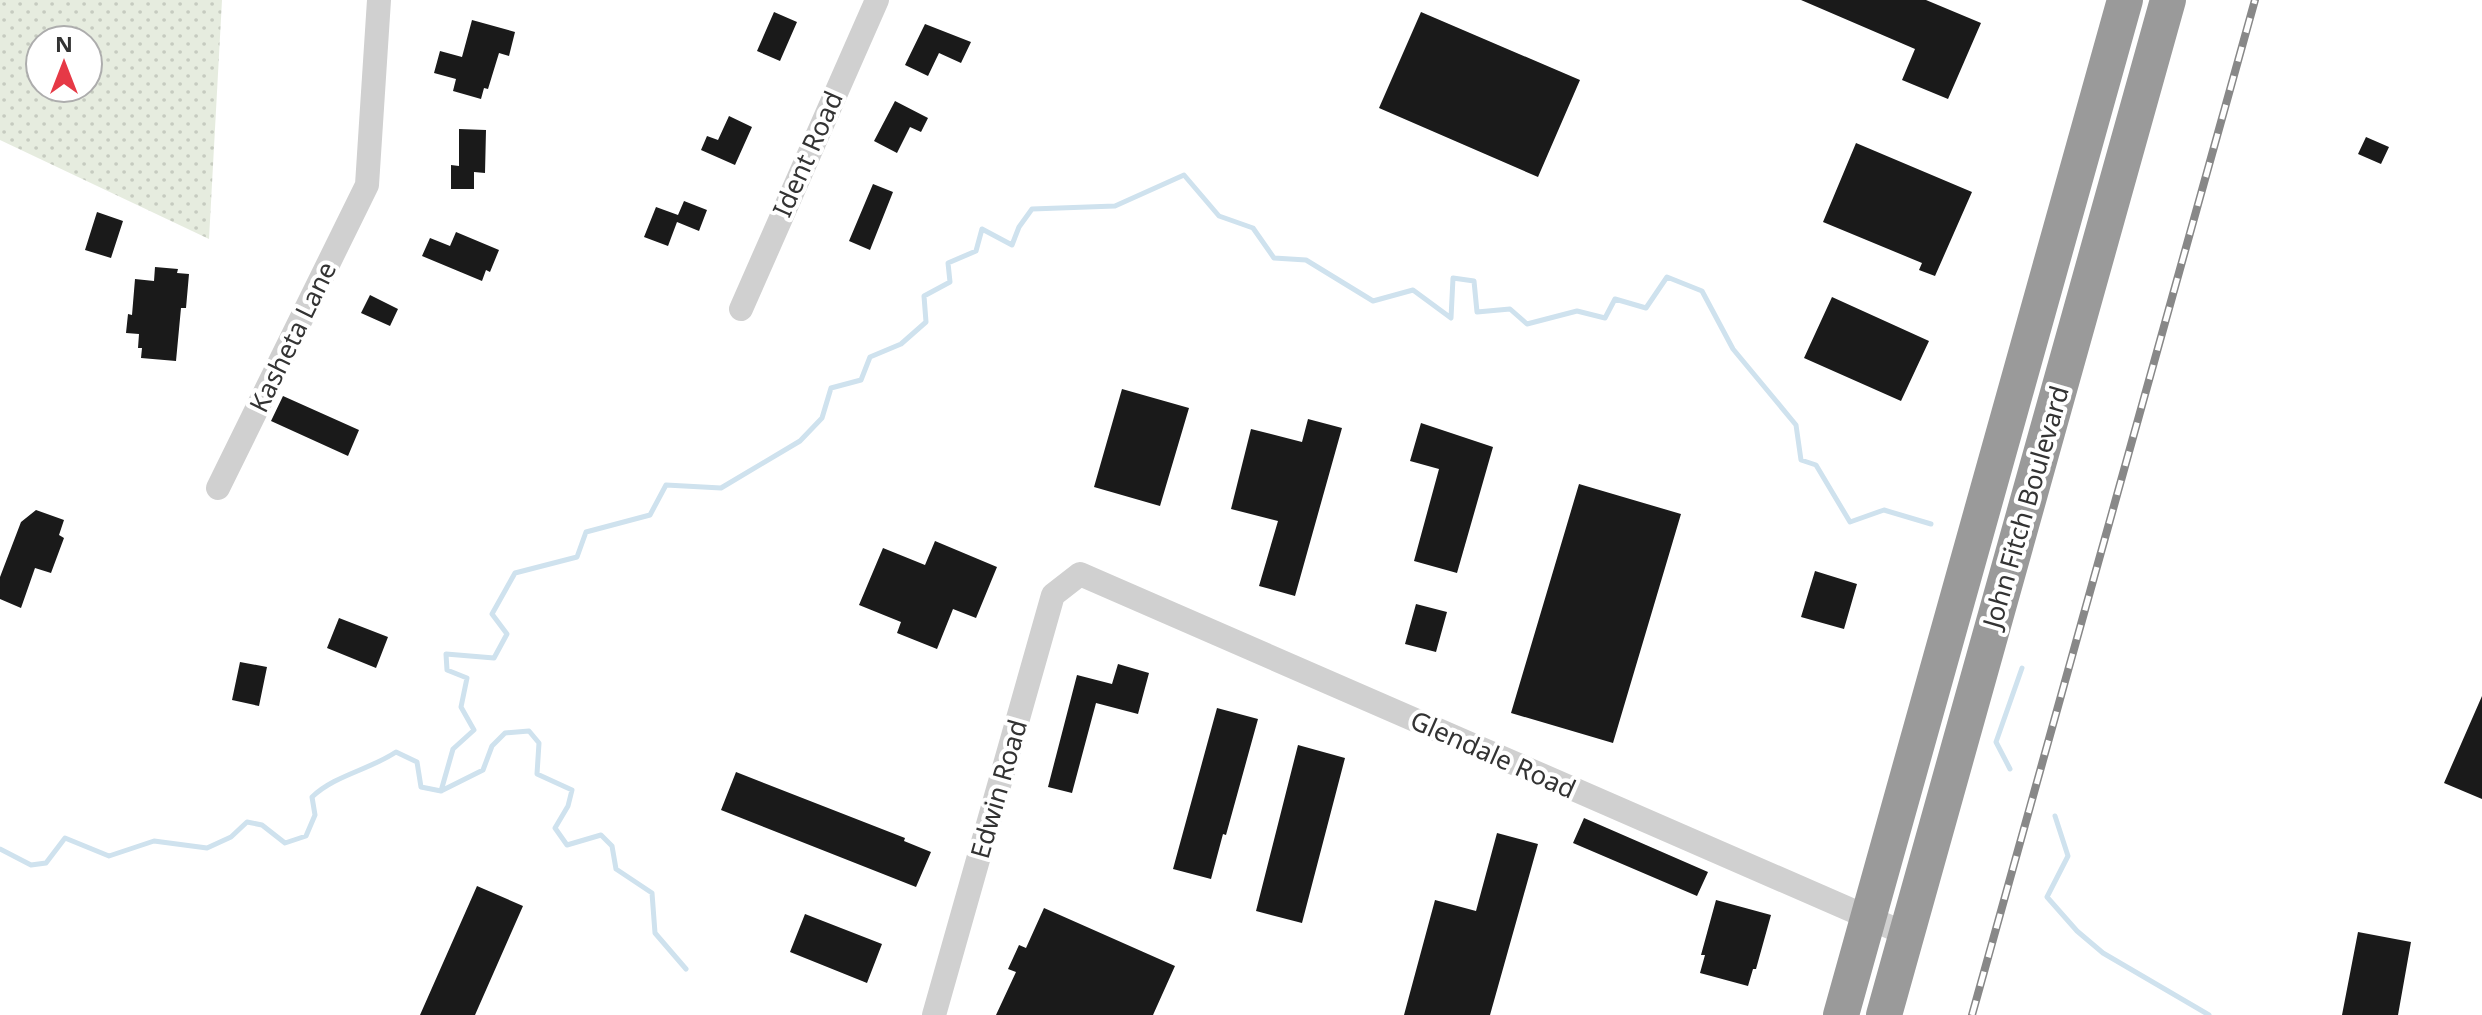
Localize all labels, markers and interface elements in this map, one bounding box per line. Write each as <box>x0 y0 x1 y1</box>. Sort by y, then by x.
north arrow <box>24 24 104 104</box>
text: N <box>55 28 73 58</box>
street label: Ident Road <box>763 85 851 222</box>
street label: Kasheta Lane <box>240 255 344 418</box>
street label: John Fitch Boulevard <box>1972 382 2077 635</box>
street label: Glendale Road <box>1405 702 1582 807</box>
street label: Edwin Road <box>961 715 1035 862</box>

